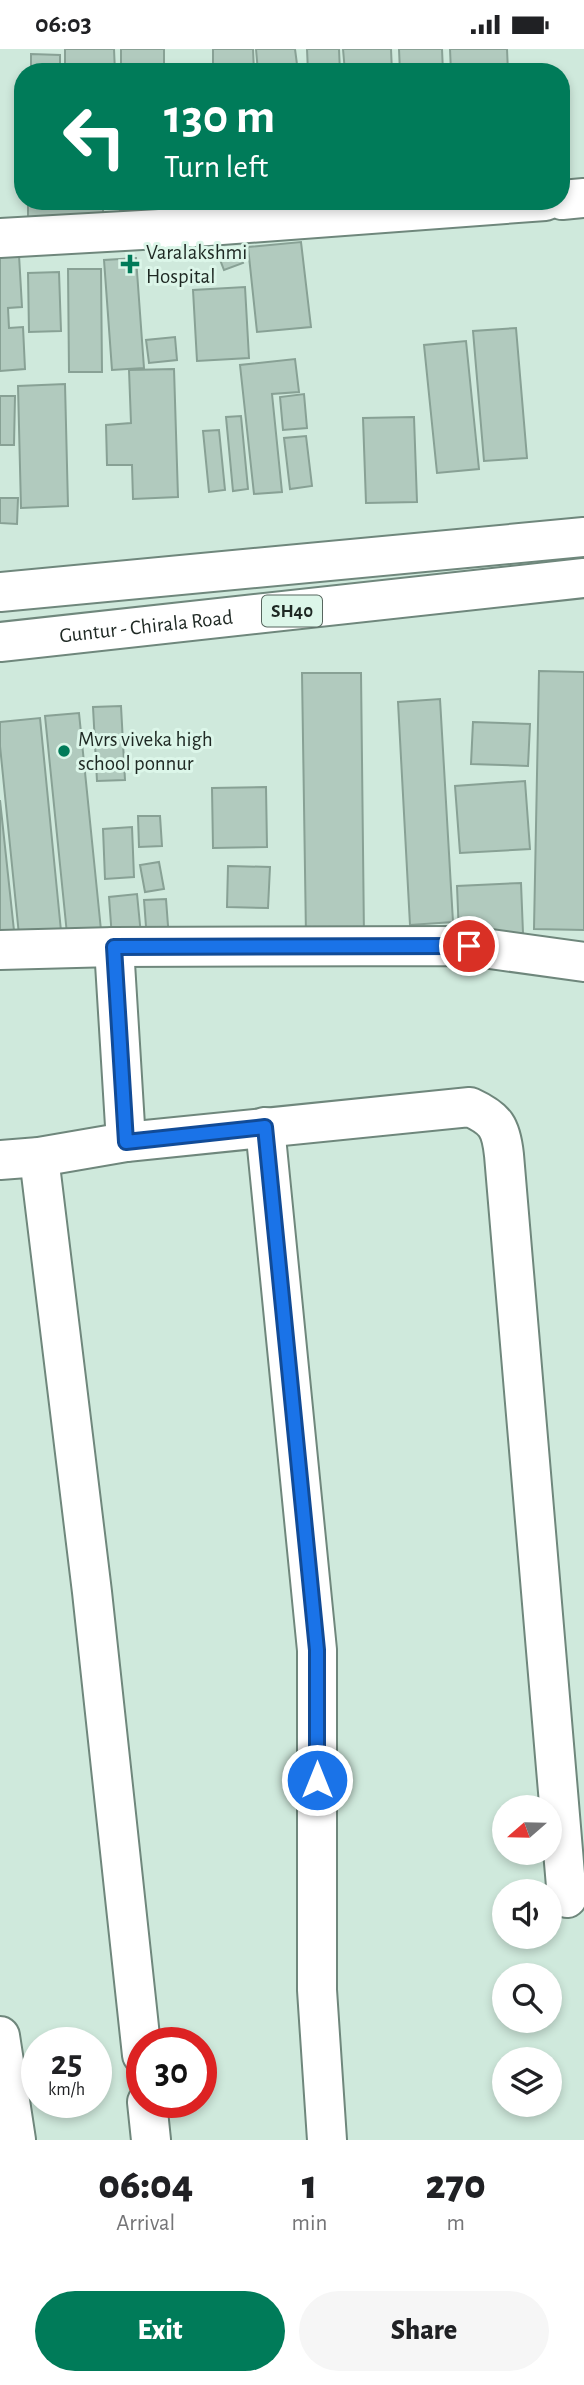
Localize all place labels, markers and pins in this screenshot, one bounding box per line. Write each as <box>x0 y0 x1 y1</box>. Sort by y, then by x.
place label: Varalakshmi Hospital <box>146 242 247 287</box>
marker: Varalakshmi Hospital <box>120 254 140 274</box>
place label: Mvrs viveka high school ponnur <box>78 729 213 774</box>
marker: Mvrs viveka high school ponnur <box>56 743 72 759</box>
pin <box>439 916 499 976</box>

